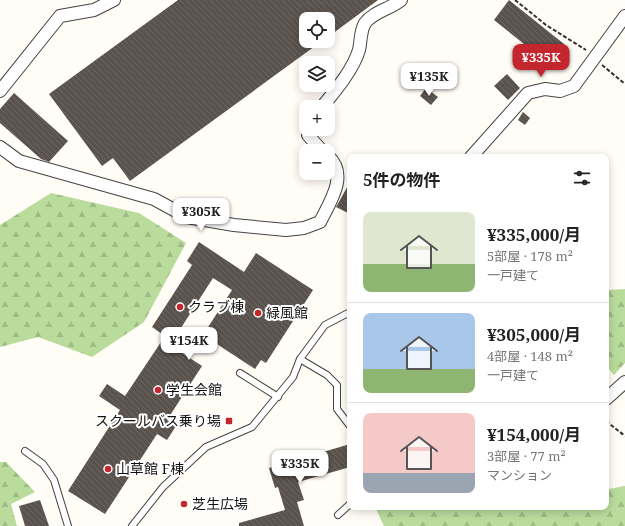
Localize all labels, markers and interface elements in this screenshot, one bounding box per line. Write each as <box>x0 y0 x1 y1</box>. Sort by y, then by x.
map controls <box>299 12 335 180</box>
button: locate <box>299 12 335 48</box>
pin: ¥335K <box>513 44 569 78</box>
text: ¥335K <box>522 48 560 66</box>
button: layers <box>299 56 335 92</box>
pin: ¥135K <box>401 63 457 97</box>
text: ¥135K <box>410 67 448 85</box>
button: + <box>299 100 335 136</box>
button: − <box>299 144 335 180</box>
icon: filters <box>571 167 593 189</box>
text: 5件の物件 <box>363 168 441 191</box>
pin: ¥305K <box>173 198 229 232</box>
text: ¥305K <box>182 202 220 220</box>
text: ¥335,000/月 <box>487 223 581 246</box>
icon: home <box>395 228 443 276</box>
text: 5部屋 · 178 m² <box>487 247 573 265</box>
text: 一戸建て <box>487 266 539 284</box>
place label: クラブ棟 <box>188 297 244 316</box>
marker: クラブ棟 <box>175 302 185 312</box>
place label: 緑風館 <box>266 303 308 322</box>
marker: 緑風館 <box>253 308 263 318</box>
text: ¥305,000/月 <box>487 323 581 346</box>
pin: ¥154K <box>161 327 217 361</box>
icon: home <box>395 329 443 377</box>
text: ¥154K <box>170 331 208 349</box>
text: 4部屋 · 148 m² <box>487 347 573 365</box>
text: 一戸建て <box>487 366 539 384</box>
place label: 学生会館 <box>166 380 222 399</box>
marker: 学生会館 <box>153 385 163 395</box>
place label: スクールバス乗り場 <box>95 411 221 430</box>
marker: スクールバス乗り場 <box>224 416 234 426</box>
text: ¥154,000/月 <box>487 423 581 446</box>
icon: home <box>395 429 443 477</box>
text: 3部屋 · 77 m² <box>487 447 566 465</box>
pin: ¥335K <box>272 450 328 484</box>
text: ¥335K <box>281 454 319 472</box>
place label: 山草館 F棟 <box>116 459 184 478</box>
marker: 山草館 F棟 <box>103 464 113 474</box>
text: マンション <box>487 466 552 484</box>
place label: 芝生広場 <box>192 494 248 513</box>
marker: 芝生広場 <box>179 499 189 509</box>

